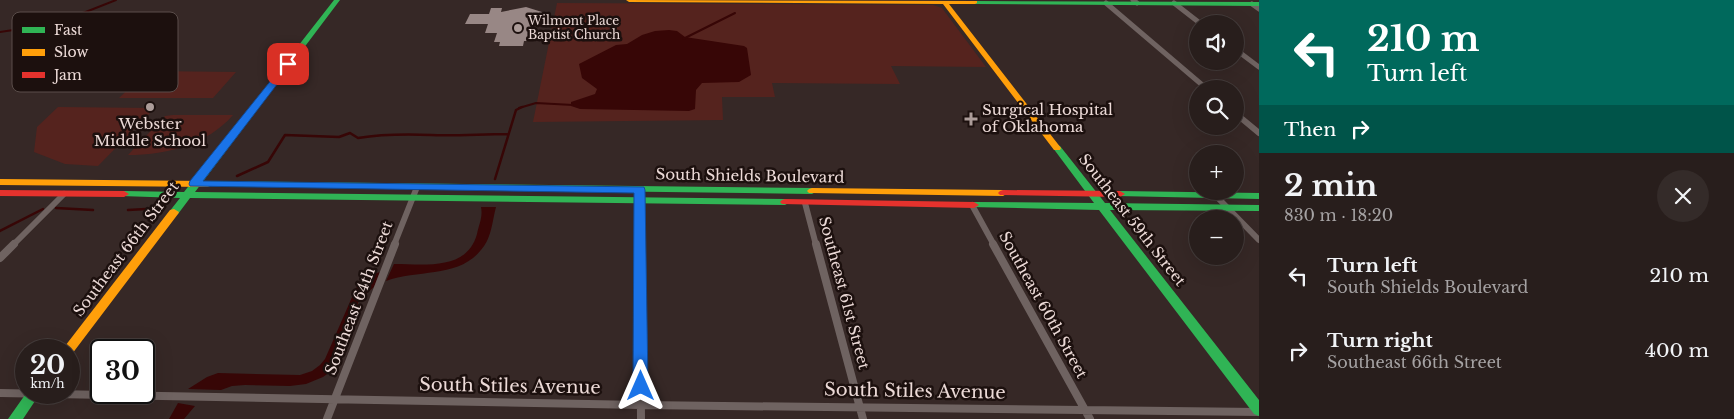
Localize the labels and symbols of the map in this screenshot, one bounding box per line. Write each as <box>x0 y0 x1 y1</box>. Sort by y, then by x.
legend <box>12 12 178 92</box>
place label: Wilmont Place Baptist Church <box>527 13 620 42</box>
text: Fast <box>54 21 83 39</box>
marker: Wilmont Place Baptist Church <box>512 22 524 34</box>
text: Slow <box>54 43 88 61</box>
pin <box>267 43 309 85</box>
text: Jam <box>52 66 82 84</box>
place label: Surgical Hospital of Oklahoma <box>982 100 1113 136</box>
marker: Webster Middle School <box>144 101 156 113</box>
marker: Surgical Hospital of Oklahoma <box>964 112 978 126</box>
place label: Webster Middle School <box>94 114 206 150</box>
street label: Southeast 59th Street <box>1075 150 1190 290</box>
street label: South Shields Boulevard <box>655 164 845 187</box>
street label: Southeast 66th Street <box>69 177 183 320</box>
street label: Southeast 61st Street <box>815 214 874 372</box>
street label: Southeast 64th Street <box>320 218 397 377</box>
street label: Southeast 60th Street <box>995 228 1092 382</box>
speed limit sign: 30 <box>90 339 155 404</box>
position arrow <box>614 359 666 411</box>
street label: South Stiles Avenue <box>419 373 601 399</box>
street label: South Stiles Avenue <box>824 378 1006 404</box>

